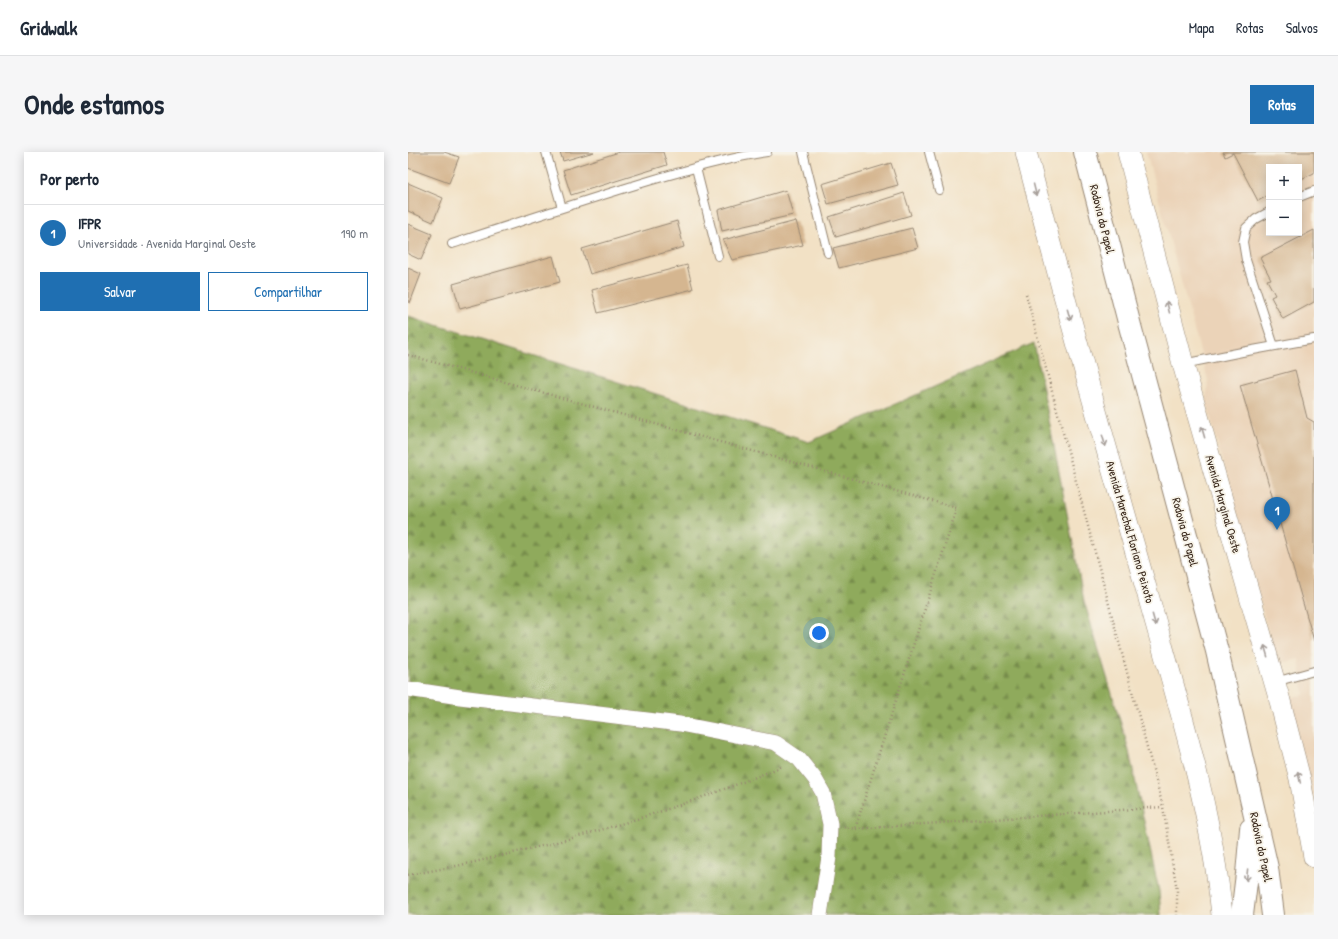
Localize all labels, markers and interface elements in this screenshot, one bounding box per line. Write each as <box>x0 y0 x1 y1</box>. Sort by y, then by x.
text: Gridwalk <box>20 15 77 41</box>
text: Mapa <box>1189 18 1214 37</box>
text: Rotas <box>1236 18 1264 37</box>
text: Salvos <box>1286 18 1318 37</box>
text: Onde estamos <box>24 85 164 123</box>
button: Rotas <box>1250 85 1314 124</box>
map controls <box>1266 164 1302 236</box>
button: + <box>1266 164 1302 200</box>
text: Por perto <box>40 167 99 190</box>
one-way arrow <box>1032 183 1040 196</box>
street label: Rodovia do Papel <box>1086 183 1119 256</box>
button: − <box>1266 200 1302 236</box>
text: IFPR <box>78 213 101 234</box>
text: 1 <box>51 224 55 242</box>
text: 190 m <box>341 224 368 242</box>
text: Universidade · Avenida Marginal Oeste <box>78 234 256 252</box>
button: Salvar <box>40 272 200 311</box>
button: Compartilhar <box>208 272 368 311</box>
one-way arrow <box>1164 301 1172 314</box>
one-way arrow <box>1066 309 1073 322</box>
one-way arrow <box>1199 426 1206 439</box>
one-way arrow <box>1101 434 1108 447</box>
street label: Avenida Marginal Oeste <box>1201 453 1246 555</box>
street label: Avenida Marechal Floriano Peixoto <box>1102 459 1159 605</box>
street label: Rodovia do Papel <box>1168 496 1203 569</box>
pin: 1 <box>1264 497 1290 530</box>
one-way arrow <box>1151 613 1159 626</box>
your location <box>809 623 829 643</box>
one-way arrow <box>1262 645 1269 658</box>
one-way arrow <box>1295 771 1303 784</box>
street label: Rodovia do Papel <box>1246 811 1277 884</box>
one-way arrow <box>1243 868 1251 881</box>

